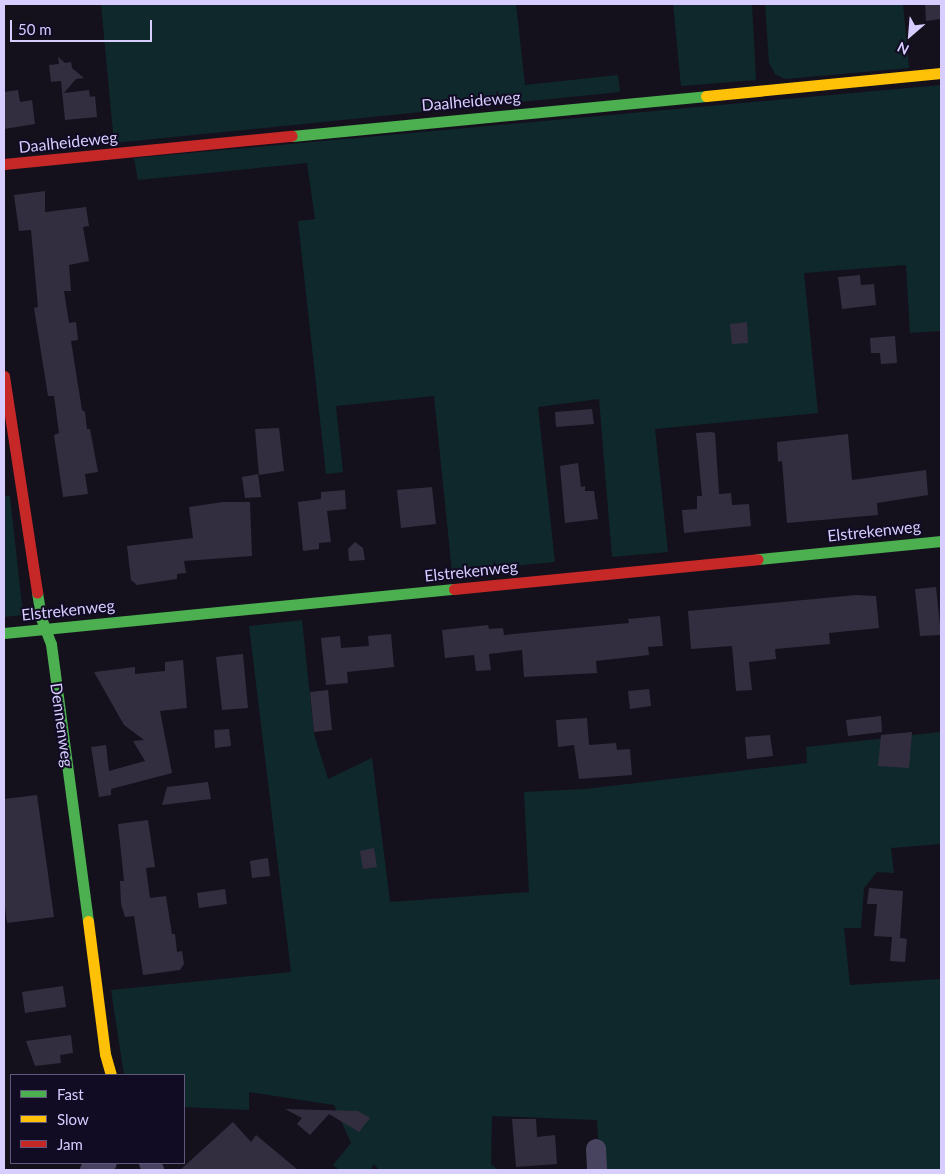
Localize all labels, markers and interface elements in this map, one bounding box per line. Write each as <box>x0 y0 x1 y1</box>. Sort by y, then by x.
scale bar <box>12 10 155 42</box>
north arrow <box>885 10 935 60</box>
text: 50 m <box>18 20 52 38</box>
text: N <box>894 39 912 59</box>
street label: Daalheideweg <box>421 87 521 115</box>
street label: Daalheideweg <box>18 127 118 157</box>
street label: Elstrekenweg <box>826 517 922 545</box>
street label: Elstrekenweg <box>423 557 519 585</box>
street label: Elstrekenweg <box>20 596 116 624</box>
street label: Dennenweg <box>47 682 77 768</box>
legend <box>10 1074 185 1164</box>
text: Fast <box>57 1085 84 1103</box>
text: Slow <box>57 1110 89 1128</box>
text: Jam <box>57 1135 83 1153</box>

